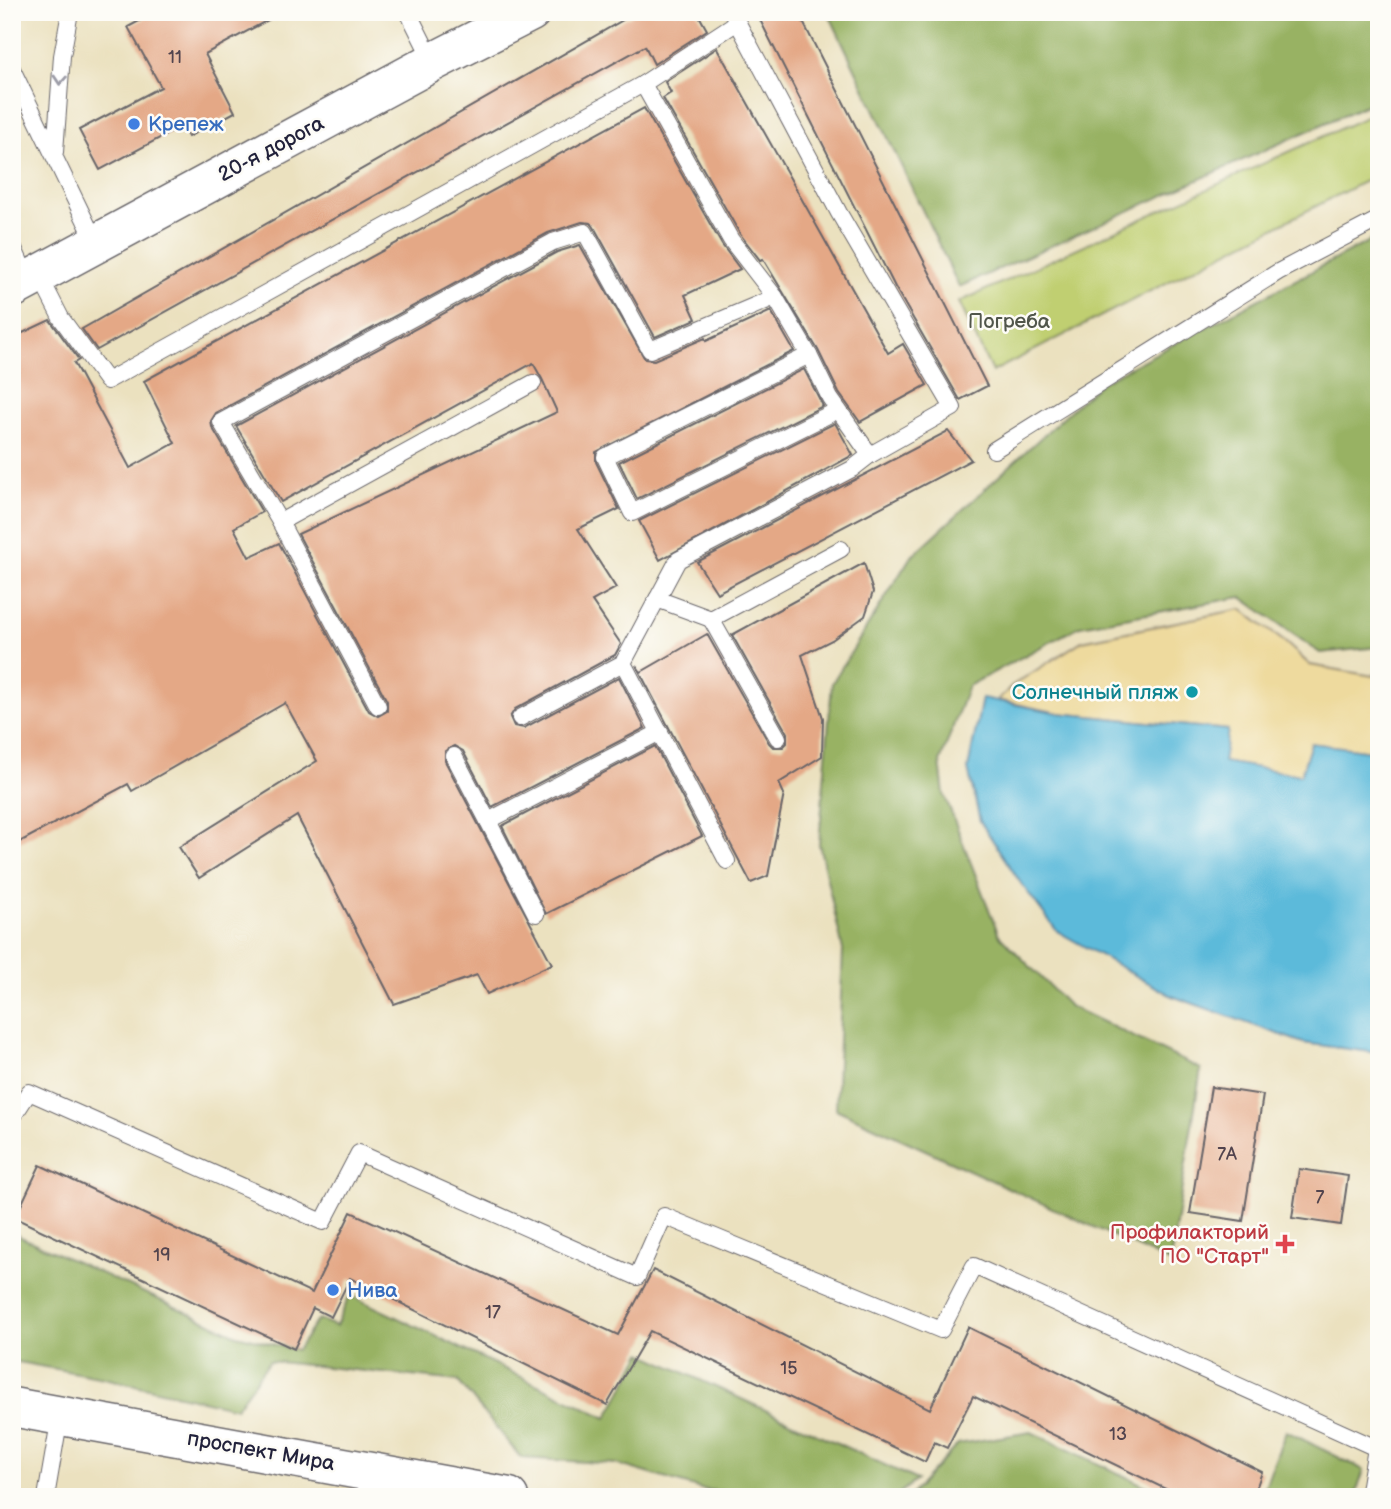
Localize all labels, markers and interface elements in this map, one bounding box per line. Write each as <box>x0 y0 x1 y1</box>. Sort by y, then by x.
house number: 11 <box>168 47 182 68</box>
one-way arrow <box>53 75 68 86</box>
street label: 20-я дорога <box>214 110 329 187</box>
place label: Крепеж <box>148 112 224 137</box>
marker: Крепеж <box>126 116 142 132</box>
park label: Погреба <box>968 309 1051 334</box>
place label: Солнечный пляж <box>1012 680 1178 705</box>
marker: Солнечный пляж <box>1184 684 1200 700</box>
house number: 7А <box>1217 1144 1237 1165</box>
house number: 7 <box>1316 1187 1325 1208</box>
place label: Профилакторий ПО "Старт" <box>1110 1220 1269 1269</box>
marker: Профилакторий ПО "Старт" <box>1275 1234 1295 1254</box>
house number: 19 <box>153 1245 171 1266</box>
place label: Нива <box>347 1278 398 1303</box>
marker: Нива <box>325 1282 341 1298</box>
house number: 17 <box>485 1302 501 1323</box>
house number: 15 <box>780 1358 798 1379</box>
house number: 13 <box>1109 1424 1127 1445</box>
street label: проспект Мира <box>185 1426 337 1476</box>

